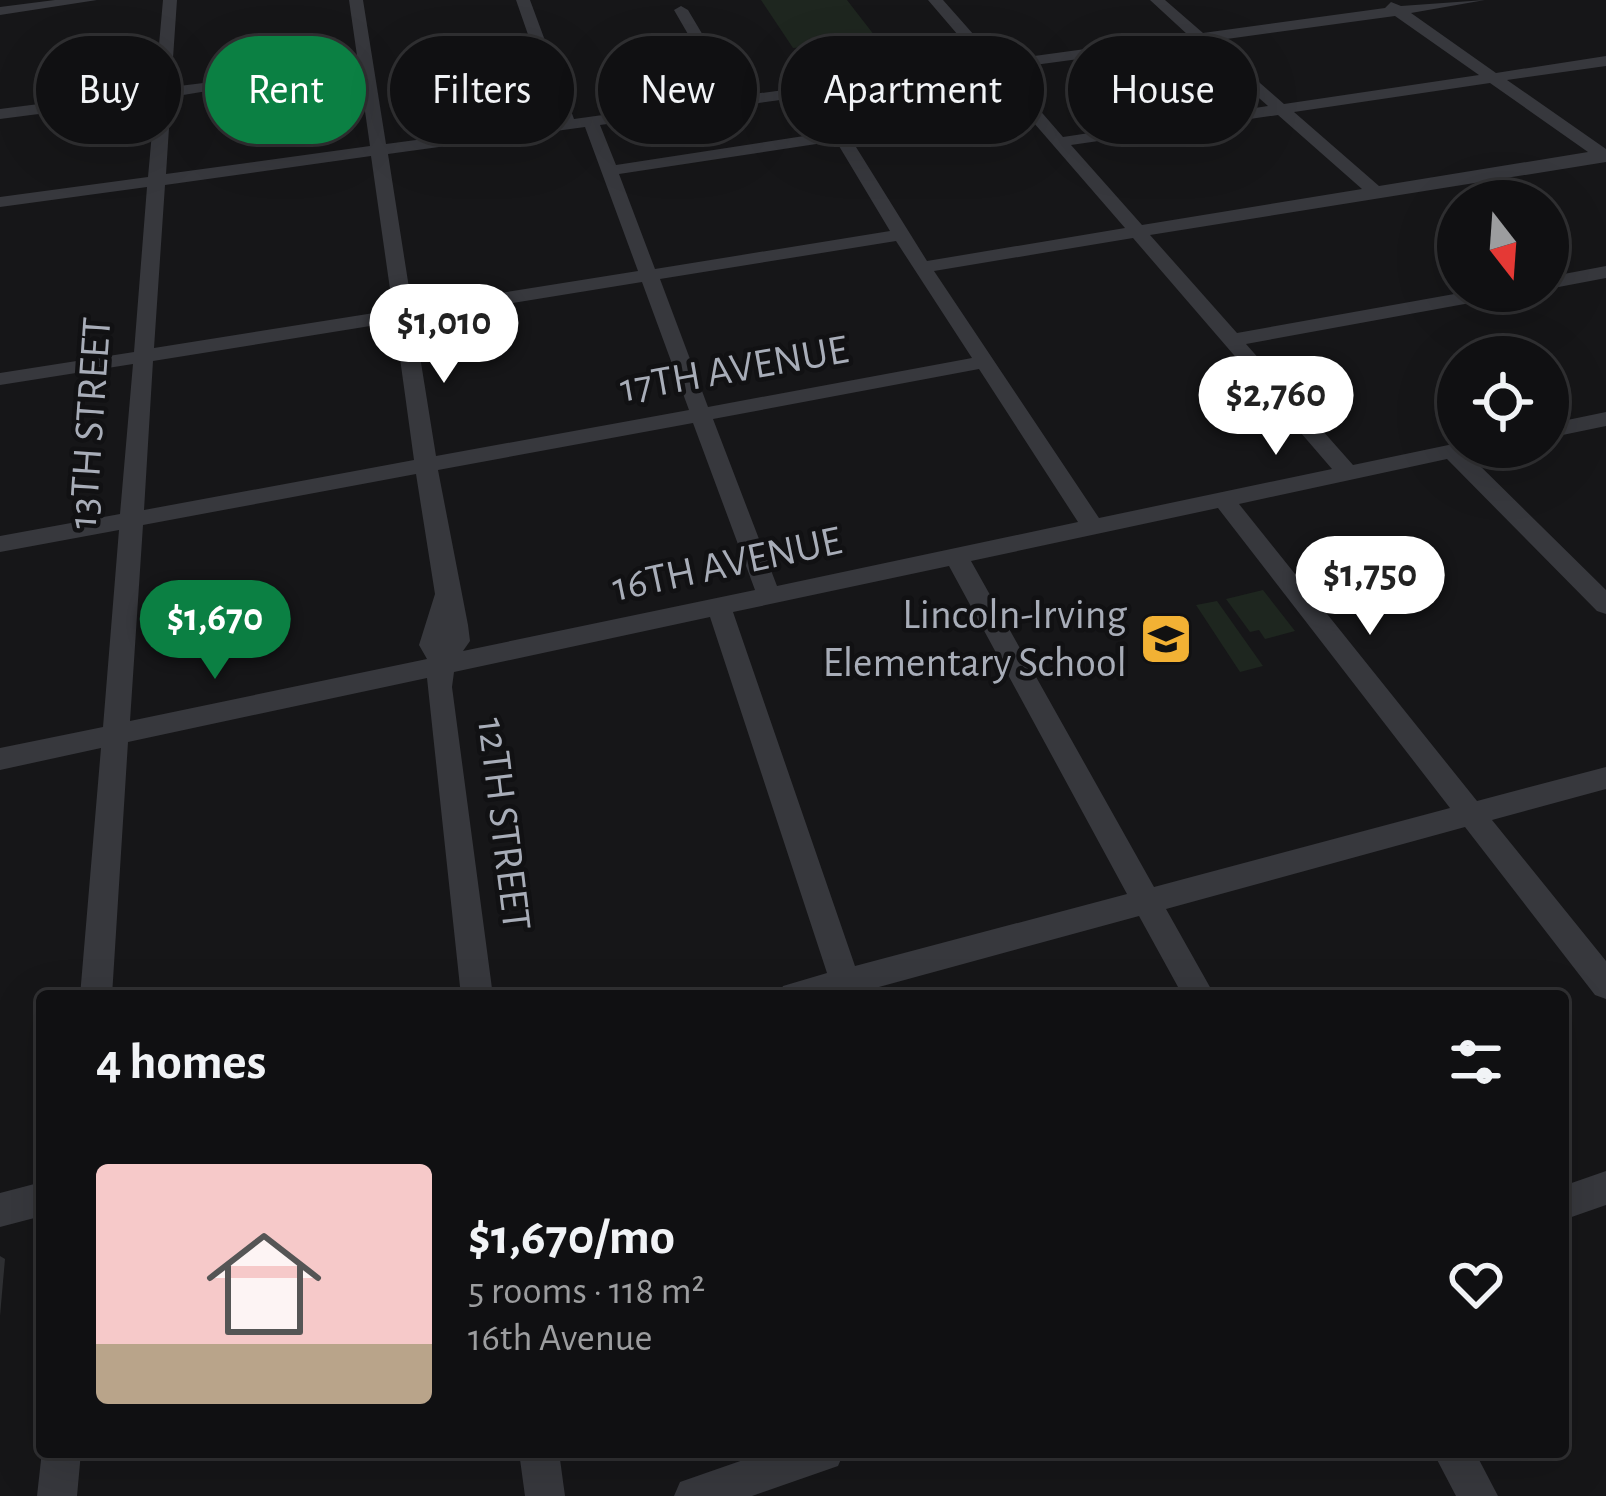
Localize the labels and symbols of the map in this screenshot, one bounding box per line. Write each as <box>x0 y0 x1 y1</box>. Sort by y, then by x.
north arrow <box>1437 180 1569 312</box>
pin: $1,010 <box>346 284 542 386</box>
street label: 13TH STREET <box>62 316 118 530</box>
street label: 17TH AVENUE <box>617 328 851 410</box>
pin: $2,760 <box>1178 356 1374 458</box>
street label: 16TH AVENUE <box>609 519 845 609</box>
pin: $1,750 <box>1272 536 1468 638</box>
pin: $1,670 <box>117 580 313 682</box>
place label: Lincoln-Irving Elementary School <box>822 594 1128 684</box>
school or university icon: Lincoln-Irving Elementary School <box>1138 611 1194 667</box>
street label: 12TH STREET <box>470 715 538 933</box>

